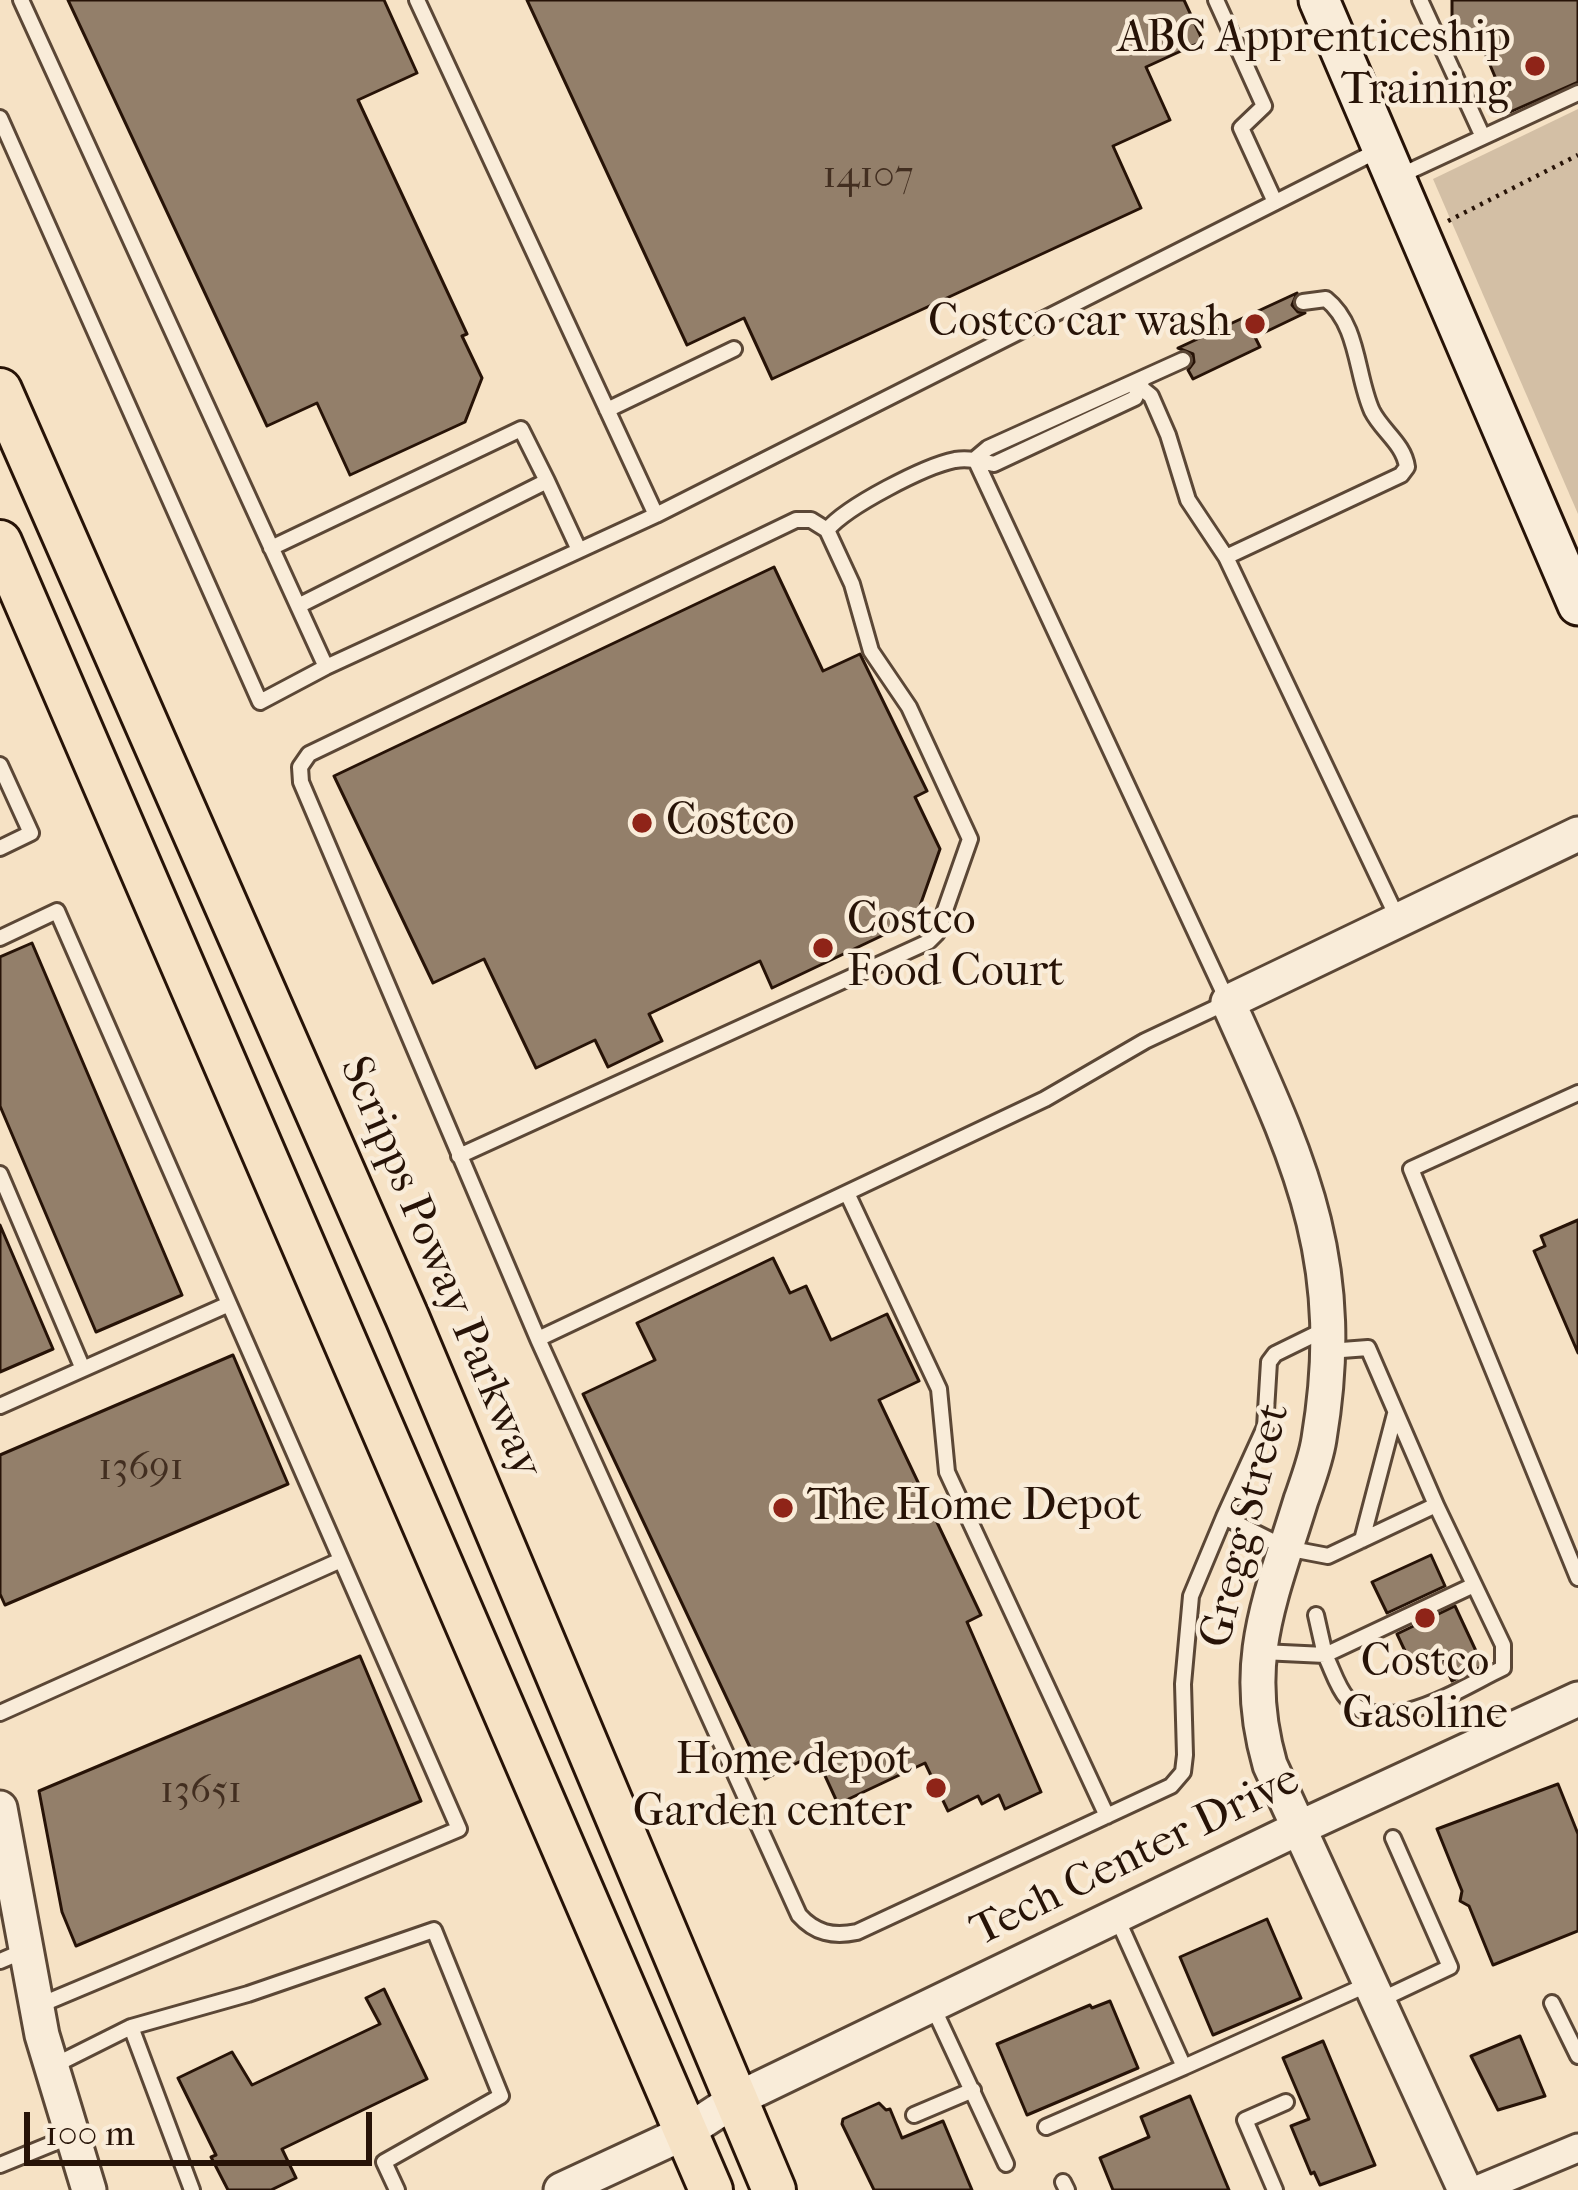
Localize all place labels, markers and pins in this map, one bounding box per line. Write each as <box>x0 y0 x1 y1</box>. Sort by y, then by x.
place label: ABC Apprenticeship Training <box>1117 13 1511 119</box>
marker: ABC Apprenticeship Training <box>1522 53 1548 79</box>
place label: Costco car wash <box>928 297 1231 351</box>
marker: Costco car wash <box>1242 311 1268 337</box>
place label: Costco <box>666 796 794 850</box>
marker: Costco <box>629 810 655 836</box>
place label: Costco Food Court <box>847 895 1064 1001</box>
marker: Costco Food Court <box>810 935 836 961</box>
place label: The Home Depot <box>807 1481 1142 1535</box>
marker: The Home Depot <box>770 1495 796 1521</box>
marker: Costco Gasoline <box>1412 1605 1438 1631</box>
place label: Costco Gasoline <box>1342 1637 1508 1743</box>
place label: Home depot Garden center <box>633 1735 912 1841</box>
marker: Home depot Garden center <box>923 1775 949 1801</box>

